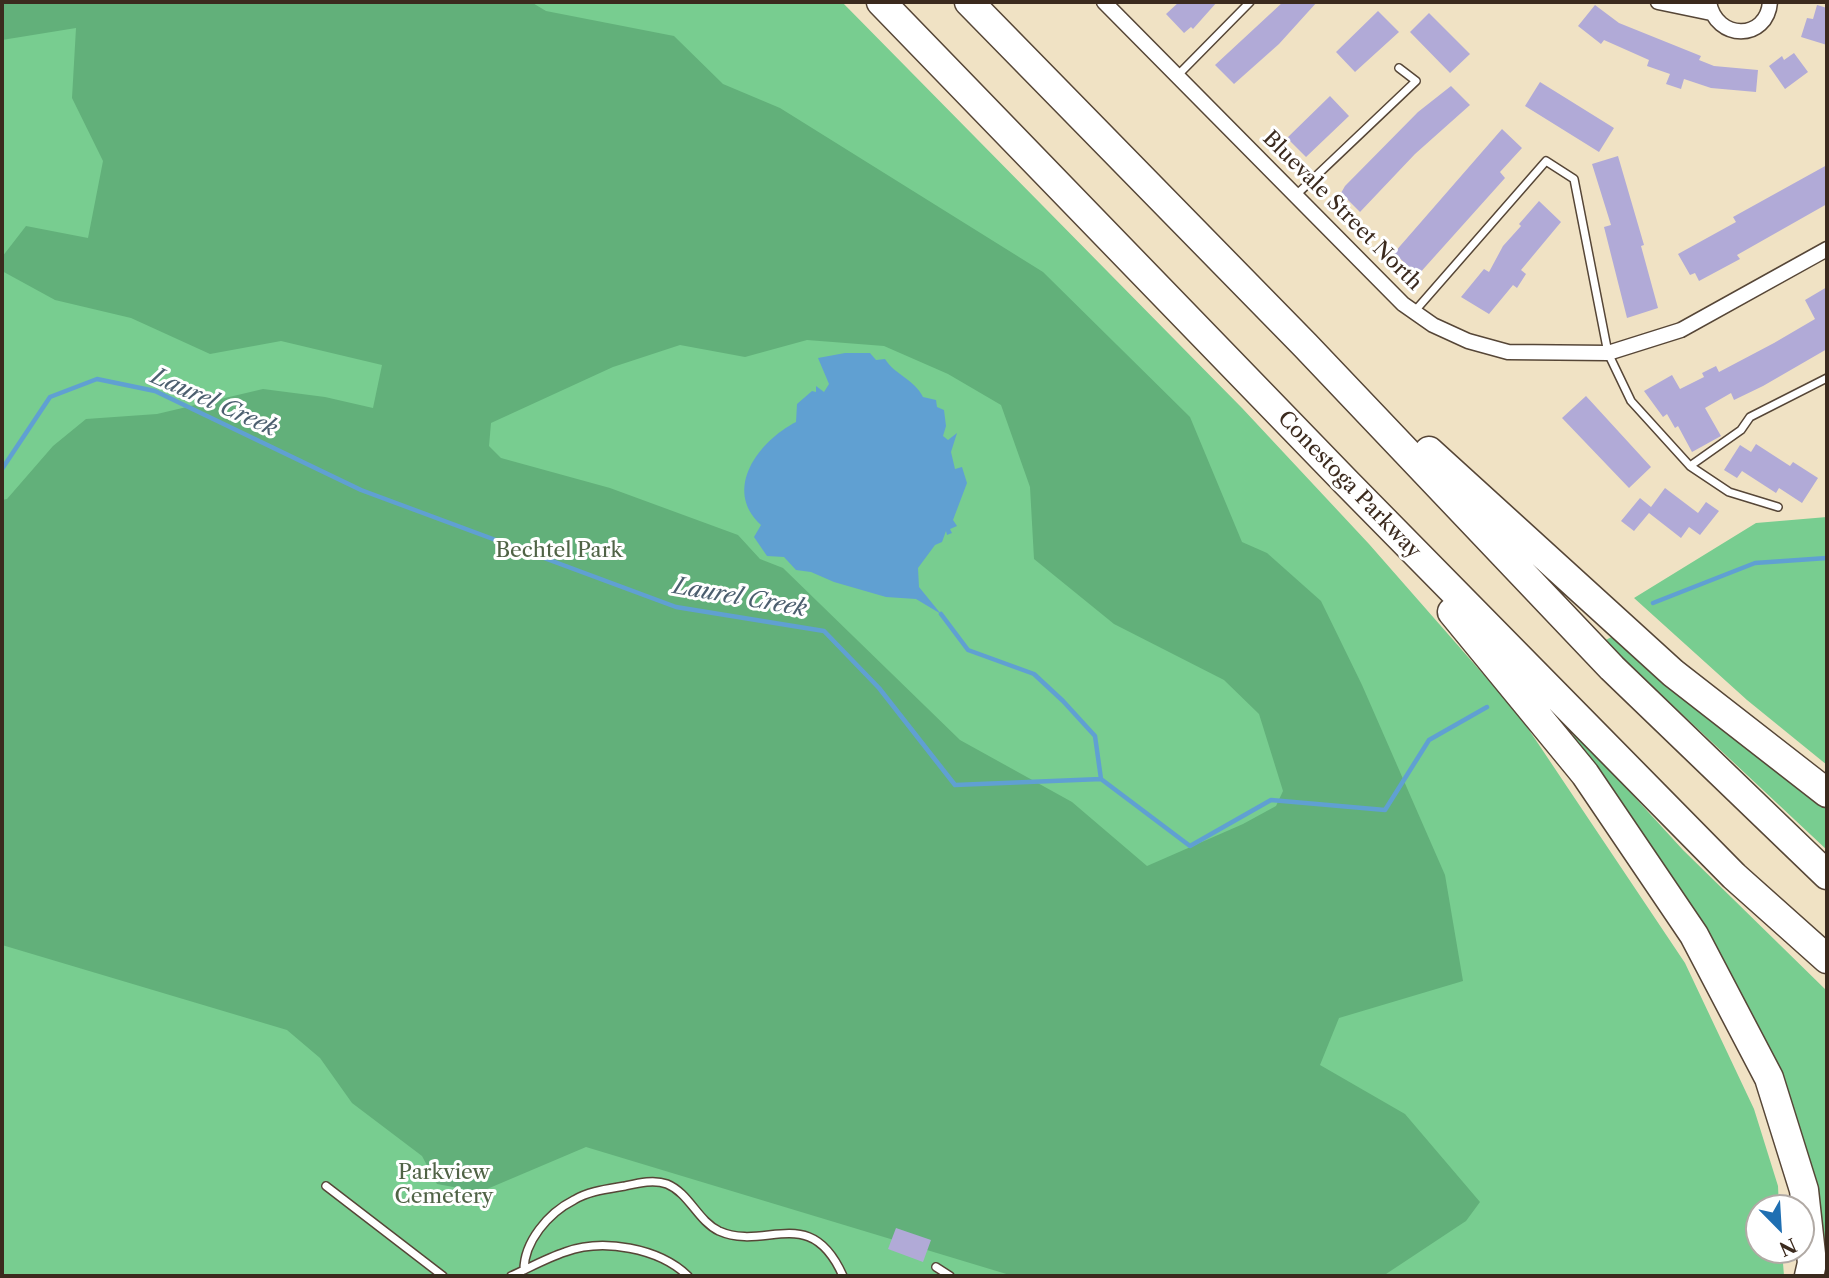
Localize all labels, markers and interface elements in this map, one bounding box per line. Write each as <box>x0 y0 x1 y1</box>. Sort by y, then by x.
street label: Bluevale Street North <box>1257 126 1427 296</box>
water label: Laurel Creek <box>147 363 281 443</box>
street label: Conestoga Parkway <box>1272 406 1426 564</box>
park label: Bechtel Park <box>495 538 623 564</box>
water label: Laurel Creek <box>671 573 809 623</box>
park label: Parkview Cemetery <box>395 1160 493 1210</box>
north arrow <box>1745 1194 1815 1264</box>
text: N <box>1776 1233 1800 1261</box>

